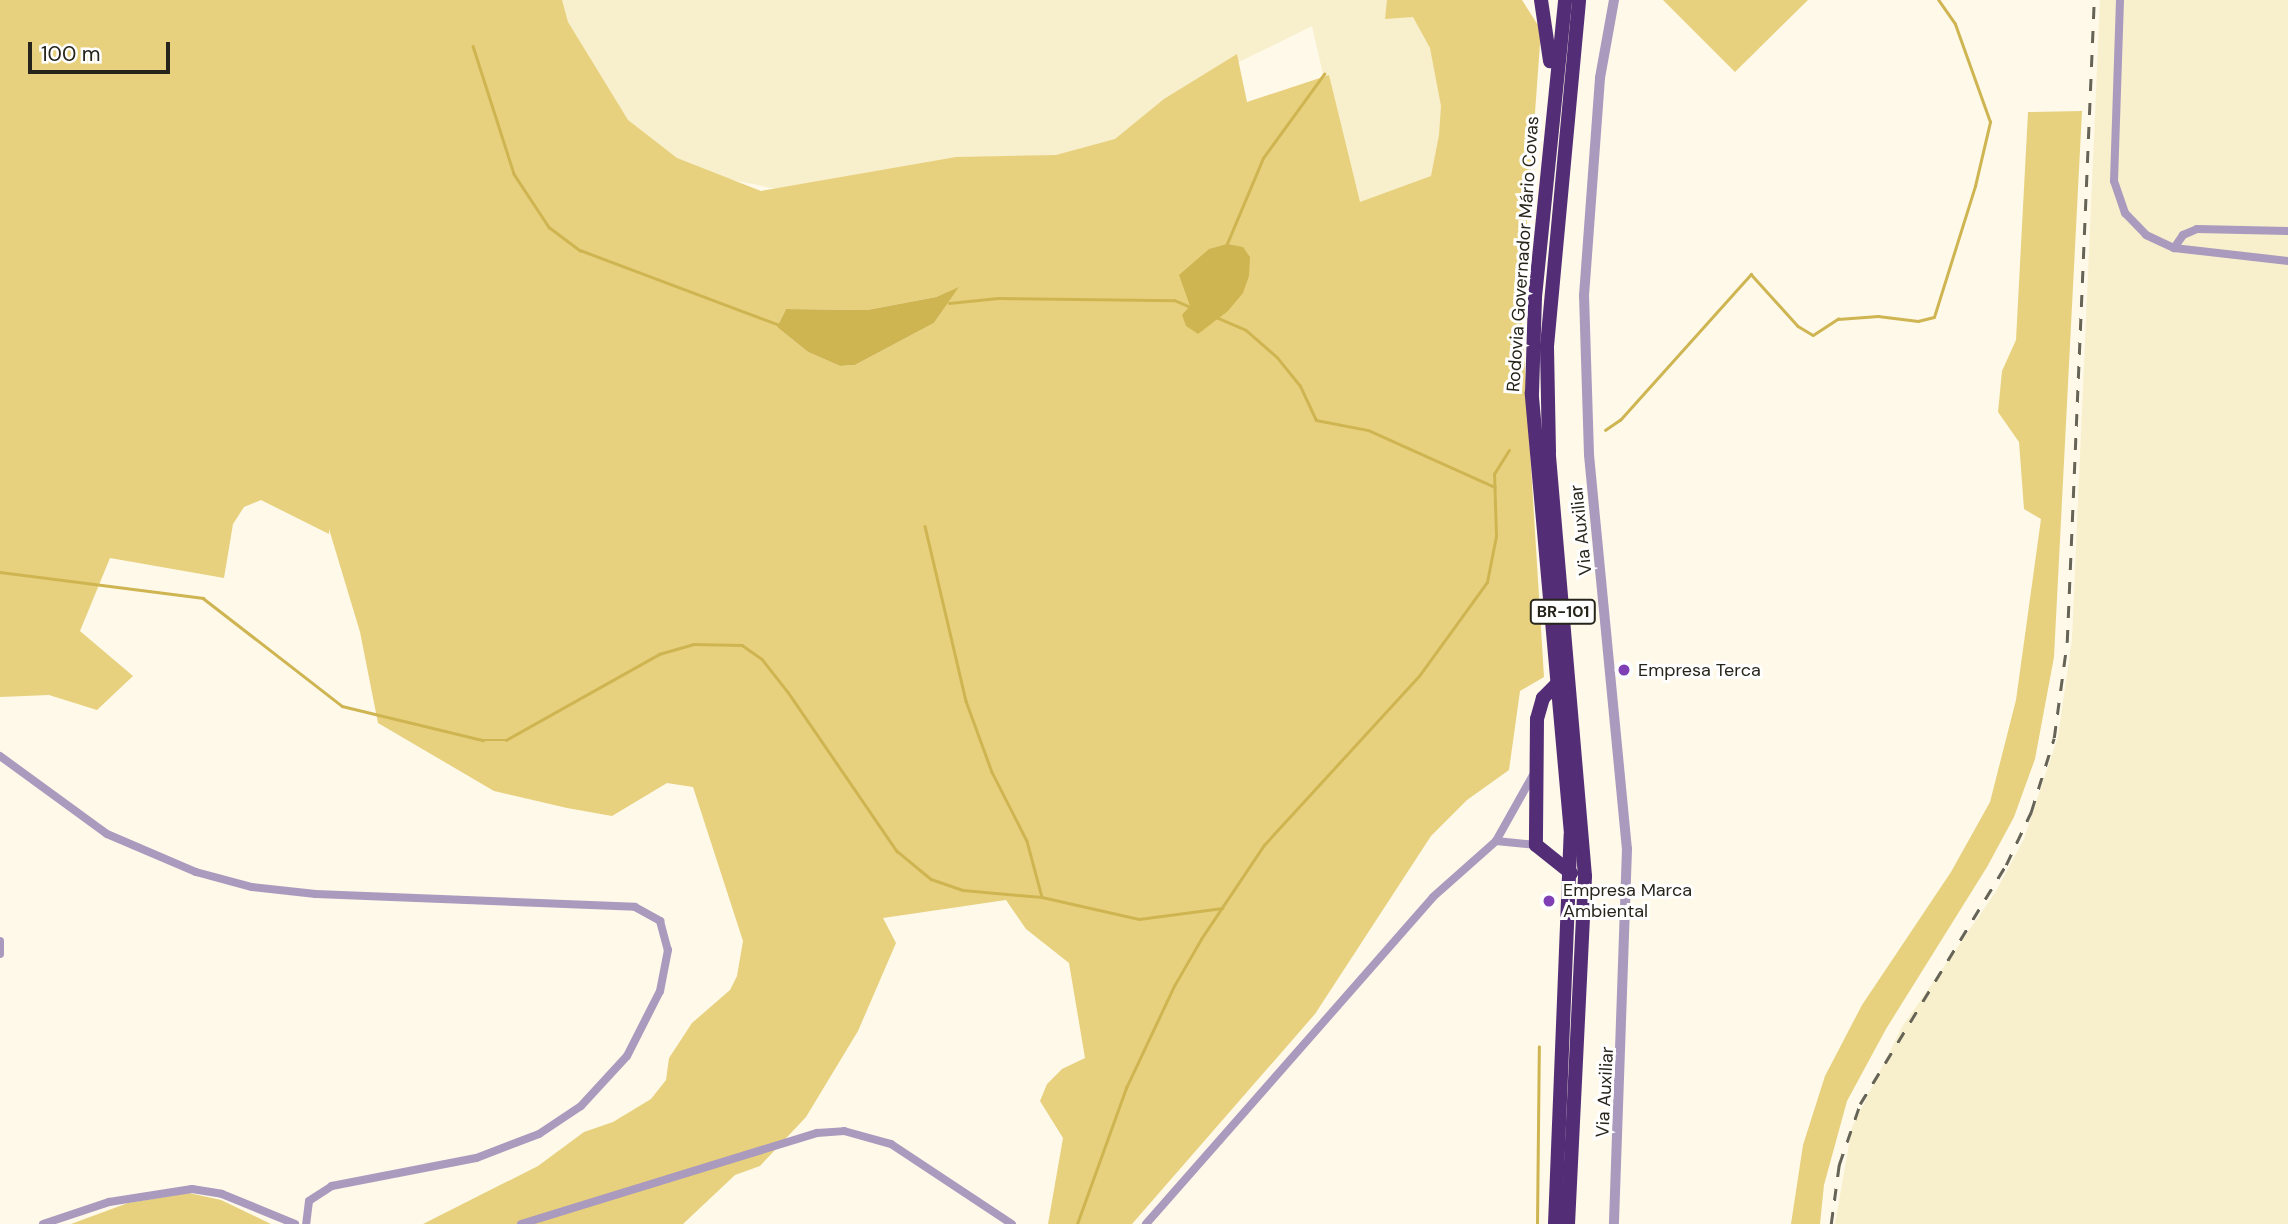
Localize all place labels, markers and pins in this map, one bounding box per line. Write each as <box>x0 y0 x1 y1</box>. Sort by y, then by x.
place label: Empresa Terca <box>1638 659 1761 681</box>
marker: Empresa Terca <box>1616 662 1632 678</box>
place label: Empresa Marca Ambiental <box>1563 880 1692 922</box>
marker: Empresa Marca Ambiental <box>1541 893 1557 909</box>

